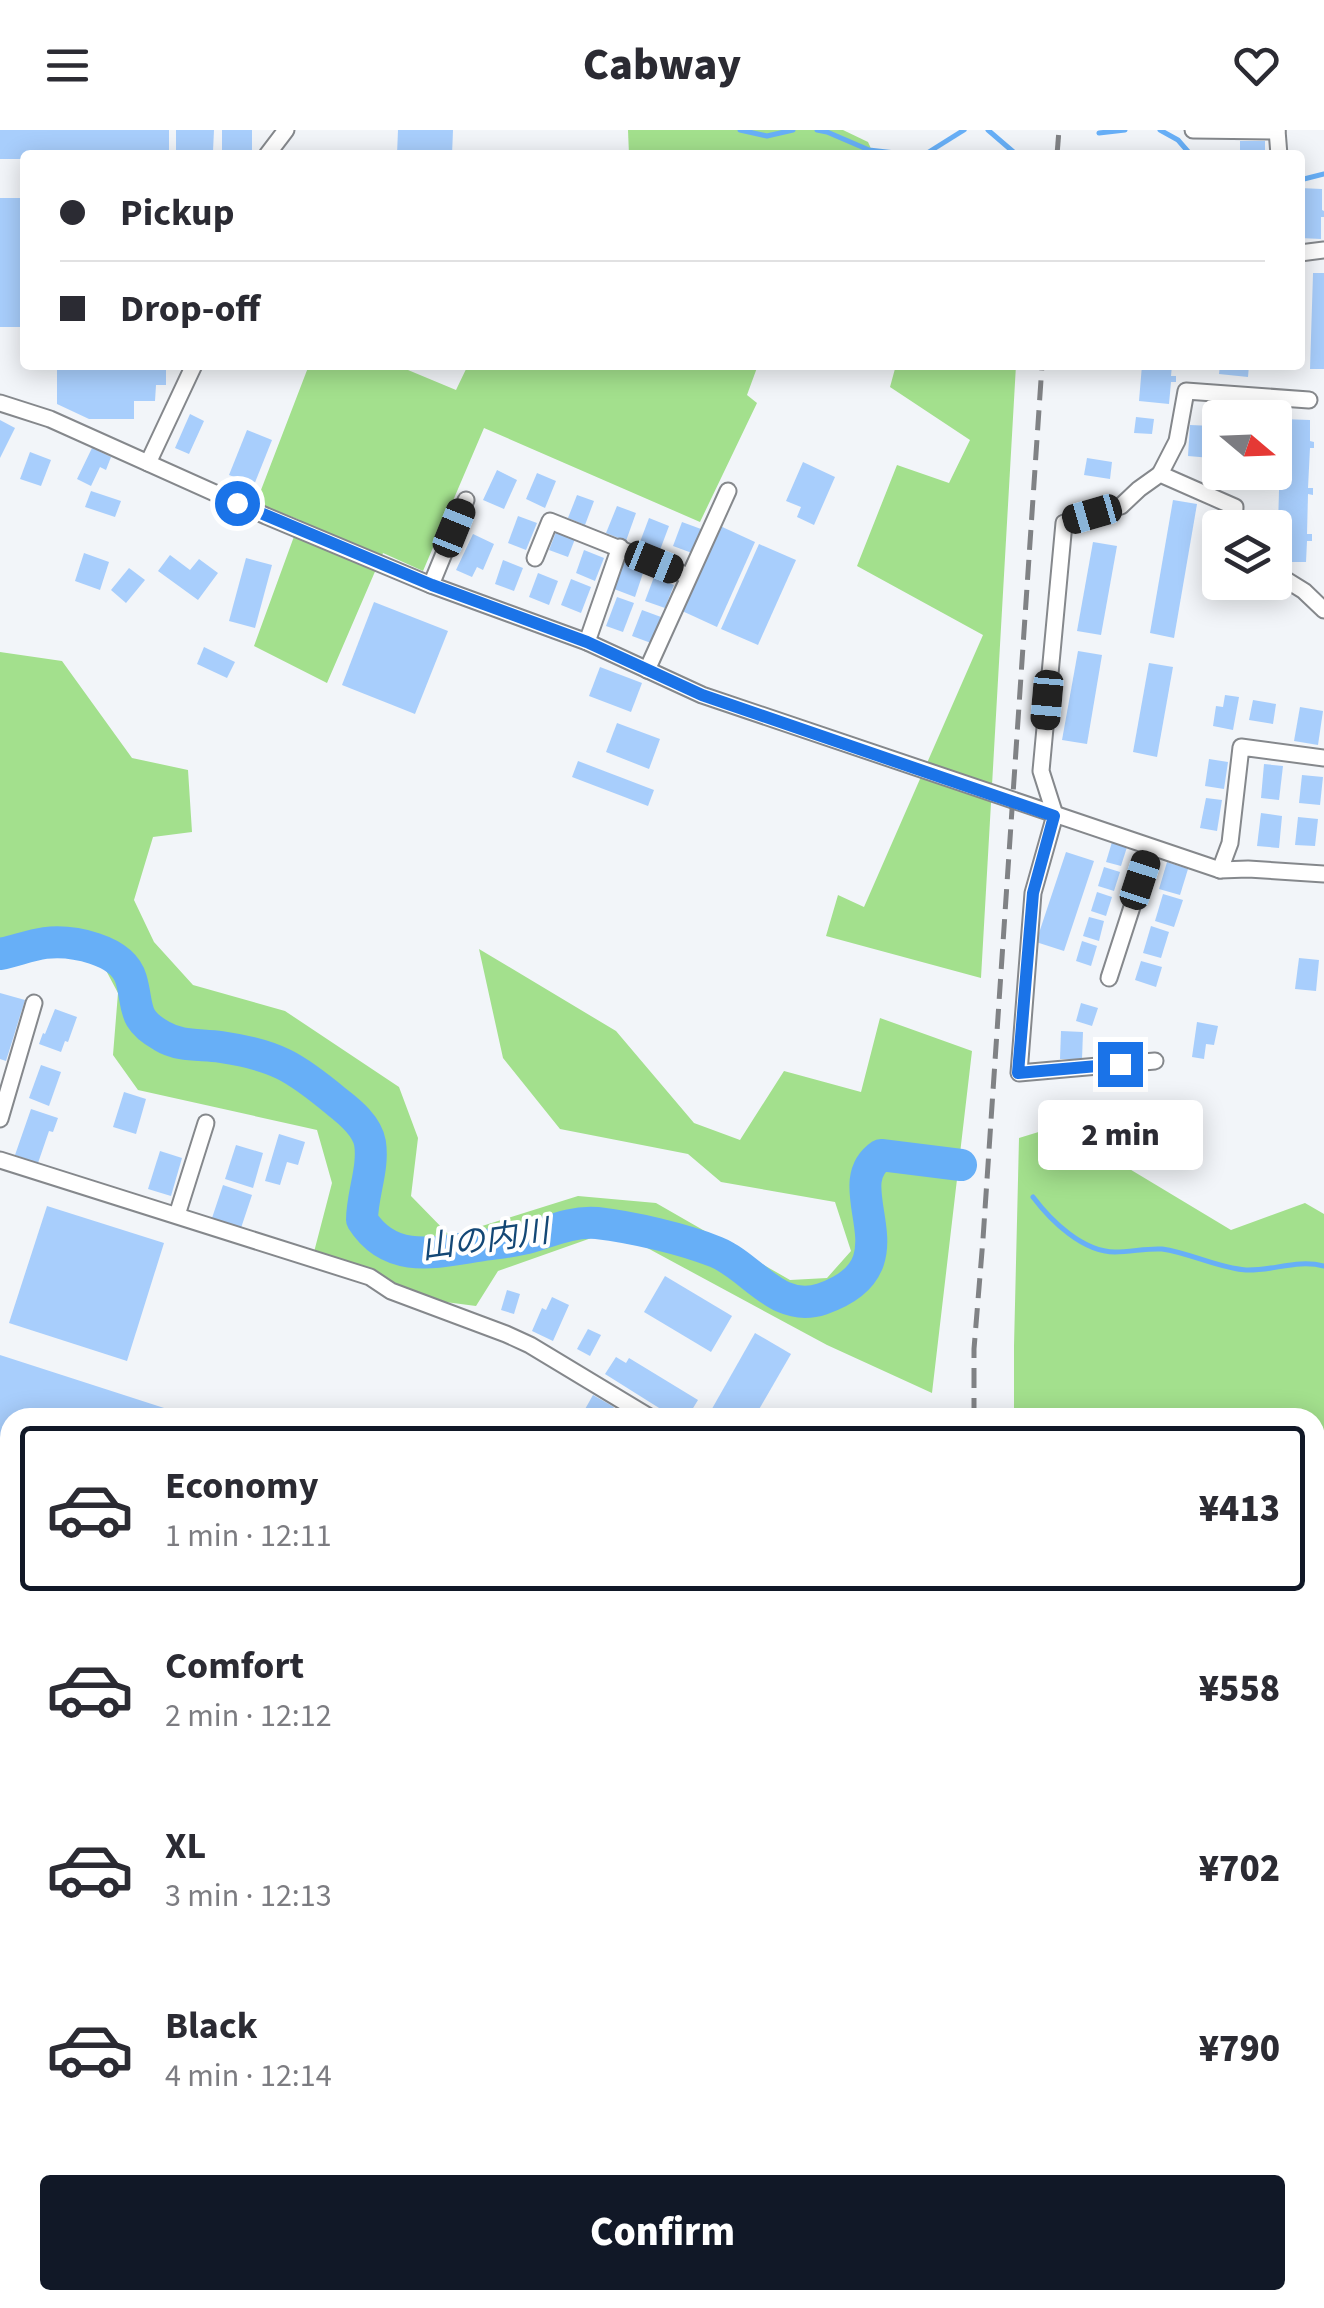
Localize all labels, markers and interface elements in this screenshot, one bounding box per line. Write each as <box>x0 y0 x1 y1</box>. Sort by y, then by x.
text: Cabway <box>583 33 741 97</box>
icon: menu <box>40 38 95 93</box>
icon: heart <box>1229 38 1284 93</box>
text: Pickup <box>120 186 234 240</box>
text: Drop-off <box>120 282 260 336</box>
north arrow <box>1202 400 1292 490</box>
map controls <box>1202 400 1292 600</box>
route start <box>215 481 260 526</box>
car <box>1059 491 1125 537</box>
car <box>429 495 479 561</box>
button: layers <box>1202 510 1292 600</box>
car <box>621 537 687 587</box>
car <box>1029 669 1065 731</box>
car <box>1116 847 1164 913</box>
route end <box>1098 1042 1143 1087</box>
callout: 2 min <box>1038 1099 1202 1169</box>
text: 2 min <box>1081 1112 1160 1158</box>
water label: 山の内川 <box>418 1208 555 1272</box>
text: Economy <box>165 1459 318 1513</box>
icon: car <box>45 1464 135 1554</box>
text: ¥413 <box>1199 1482 1280 1536</box>
text: 1 min · 12:11 <box>165 1513 332 1559</box>
text: Comfort <box>165 1639 304 1693</box>
icon: car <box>45 1644 135 1734</box>
text: ¥558 <box>1199 1662 1280 1716</box>
text: 2 min · 12:12 <box>165 1693 332 1739</box>
text: XL <box>165 1819 206 1873</box>
icon: car <box>45 1824 135 1914</box>
text: ¥702 <box>1199 1842 1280 1896</box>
text: 3 min · 12:13 <box>165 1873 332 1919</box>
text: Black <box>165 1999 258 2053</box>
icon: car <box>45 2004 135 2094</box>
text: ¥790 <box>1199 2022 1280 2076</box>
text: 4 min · 12:14 <box>165 2053 332 2099</box>
button: Confirm <box>40 2175 1285 2290</box>

